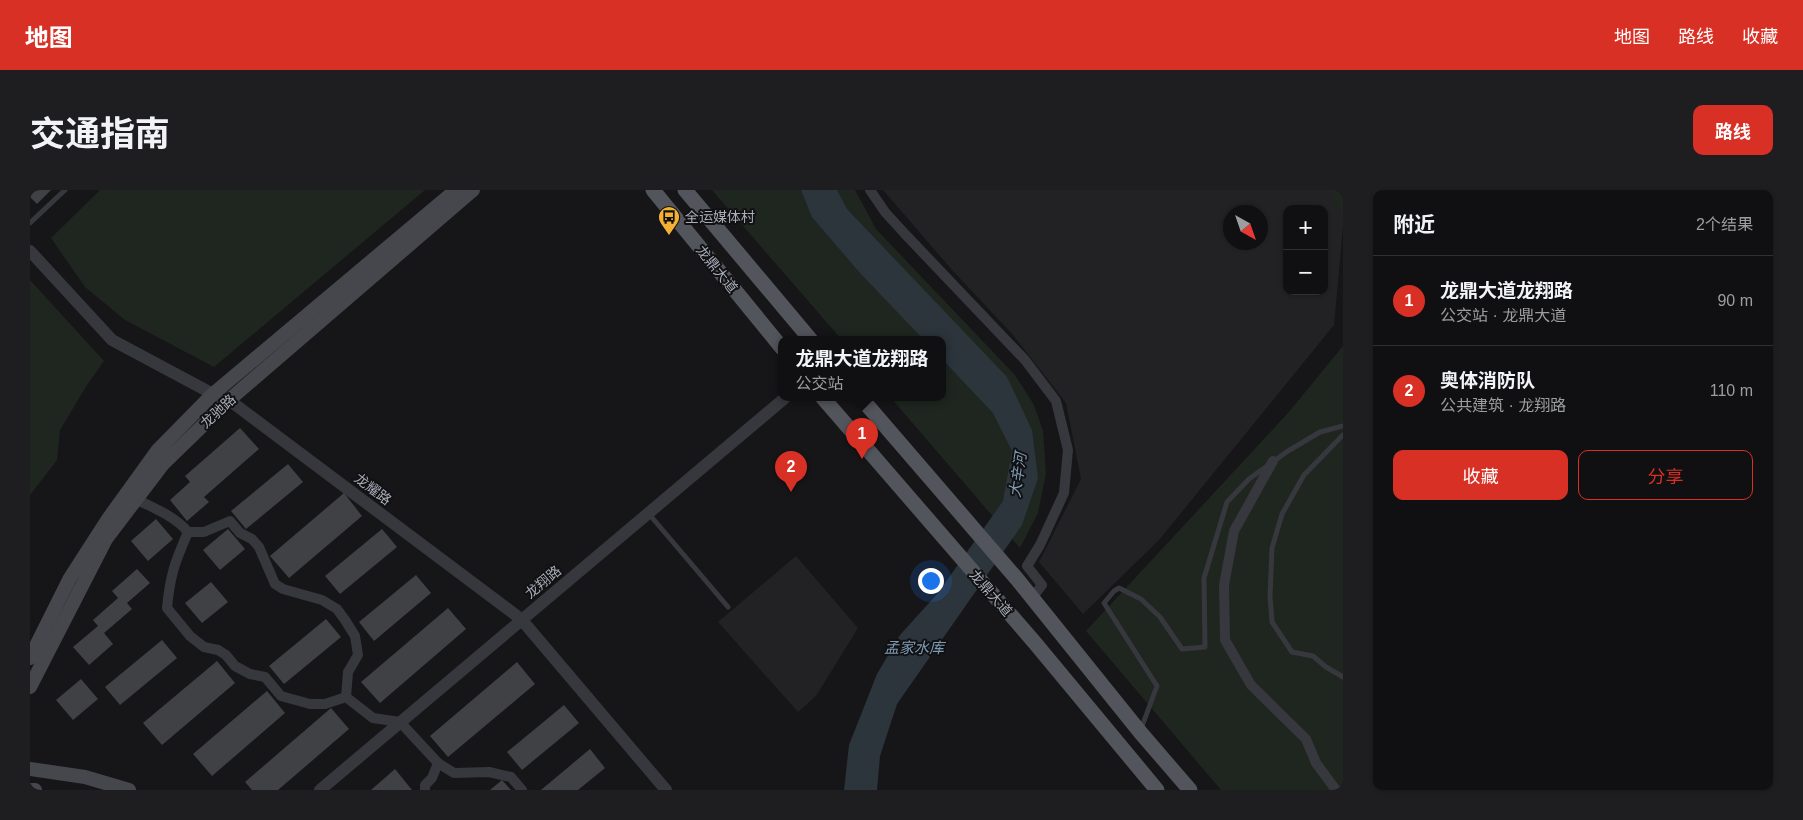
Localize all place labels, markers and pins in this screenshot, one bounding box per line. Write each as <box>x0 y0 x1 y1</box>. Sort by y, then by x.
bus stop icon: 全运媒体村 <box>657 205 681 236</box>
place label: 全运媒体村 <box>685 209 755 225</box>
pin: 1 <box>846 418 878 459</box>
pin: 2 <box>775 451 807 492</box>

